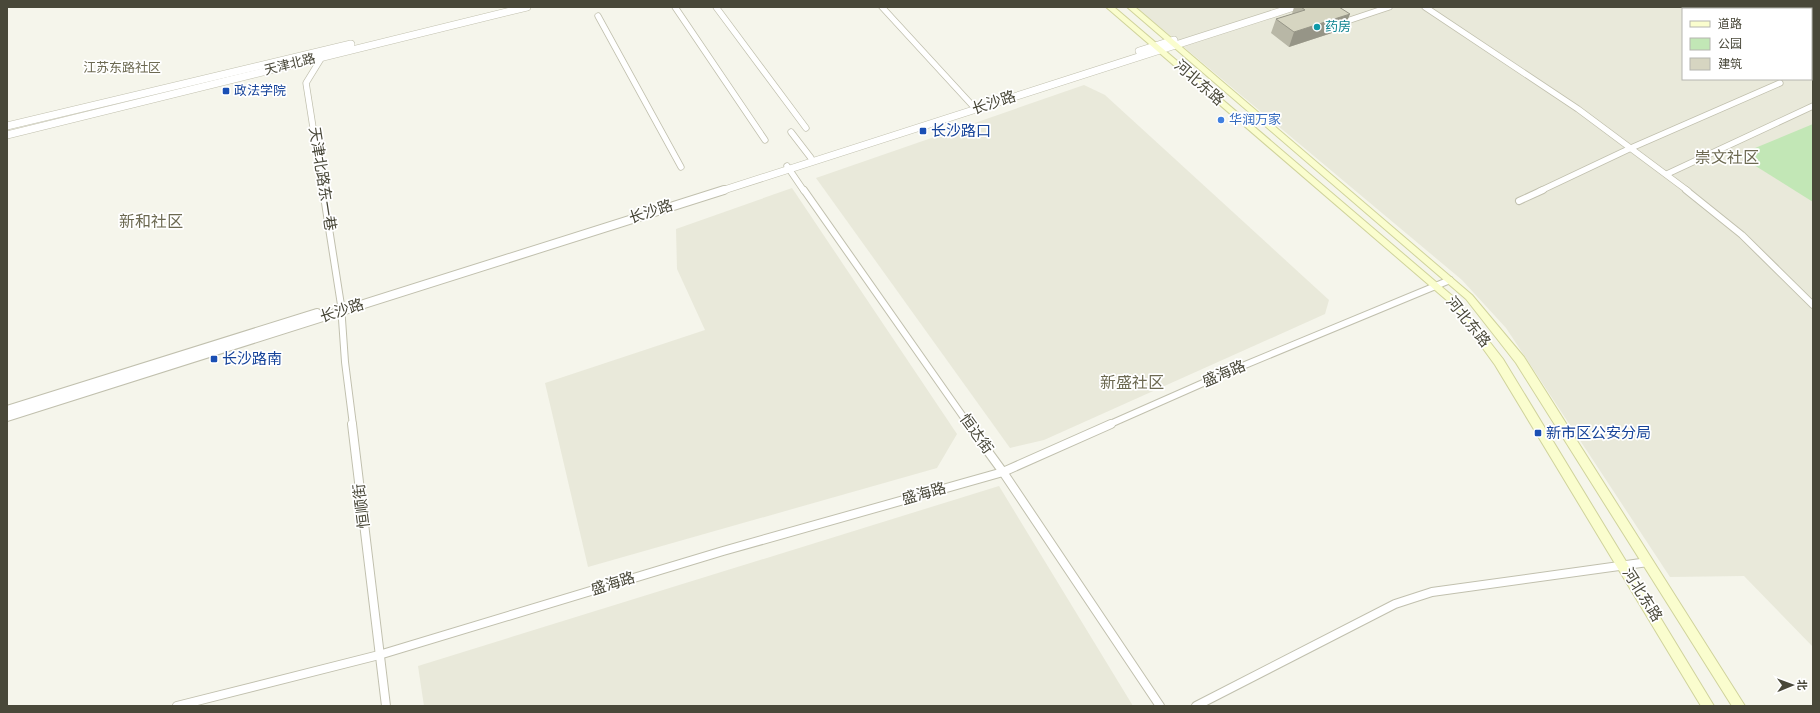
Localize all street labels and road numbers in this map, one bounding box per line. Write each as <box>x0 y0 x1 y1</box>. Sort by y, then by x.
street label: 天津北路 <box>263 50 317 78</box>
street label: 河北东路 <box>1171 56 1228 108</box>
street label: 长沙路 <box>970 88 1018 117</box>
street label: 天津北路东一巷 <box>306 126 340 232</box>
street label: 长沙路 <box>627 197 675 226</box>
street label: 河北东路 <box>1443 293 1494 350</box>
street label: 长沙路 <box>318 296 366 325</box>
street label: 盛海路 <box>1200 356 1248 390</box>
street label: 恒达街 <box>957 411 996 457</box>
street label: 盛海路 <box>900 479 948 507</box>
street label: 恒顺街 <box>351 483 372 529</box>
street label: 河北东路 <box>1620 565 1666 624</box>
street label: 盛海路 <box>589 568 637 598</box>

